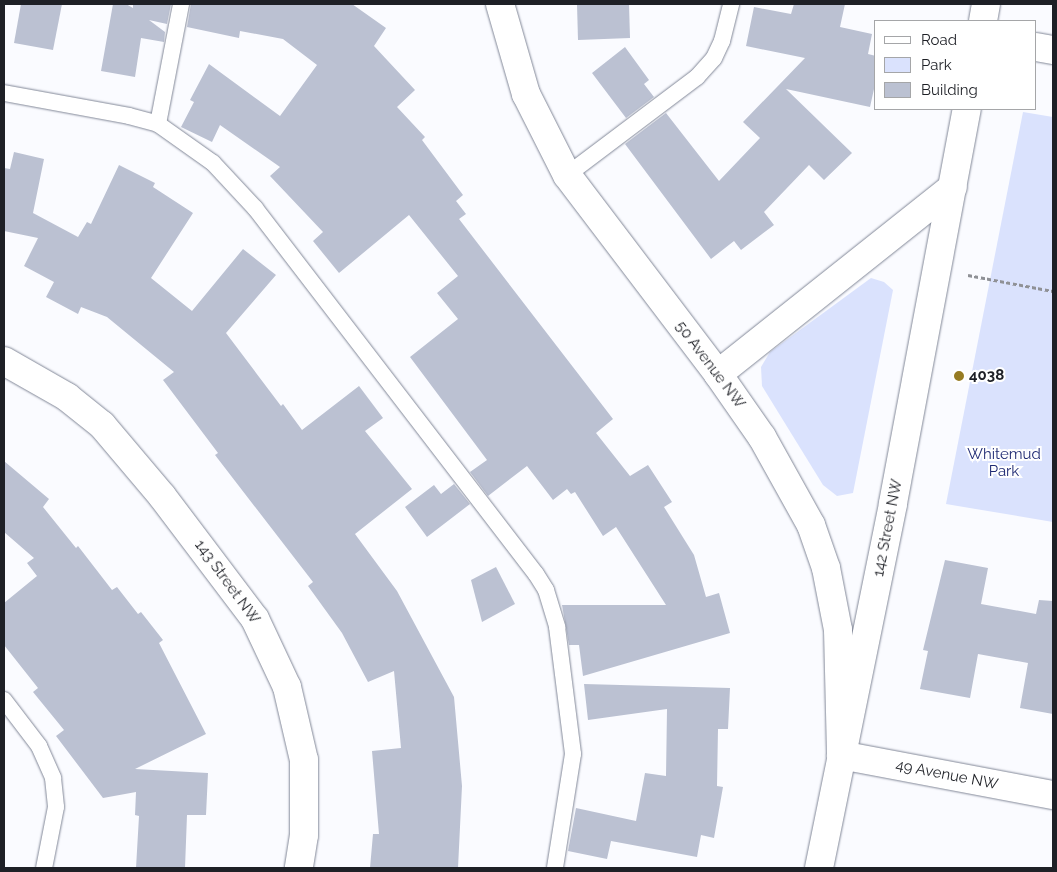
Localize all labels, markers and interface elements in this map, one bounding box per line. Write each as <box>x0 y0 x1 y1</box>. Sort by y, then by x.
legend <box>874 20 1037 110</box>
text: Road <box>921 31 957 49</box>
text: Park <box>921 56 952 74</box>
text: Building <box>921 81 978 99</box>
street label: 50 Avenue NW <box>671 318 749 412</box>
place label: 4038 <box>969 367 1004 385</box>
marker: 4038 <box>953 370 965 382</box>
park label: Whitemud Park <box>967 445 1041 480</box>
street label: 142 Street NW <box>870 478 906 578</box>
street label: 143 Street NW <box>191 537 263 627</box>
street label: 49 Avenue NW <box>894 756 1000 794</box>

